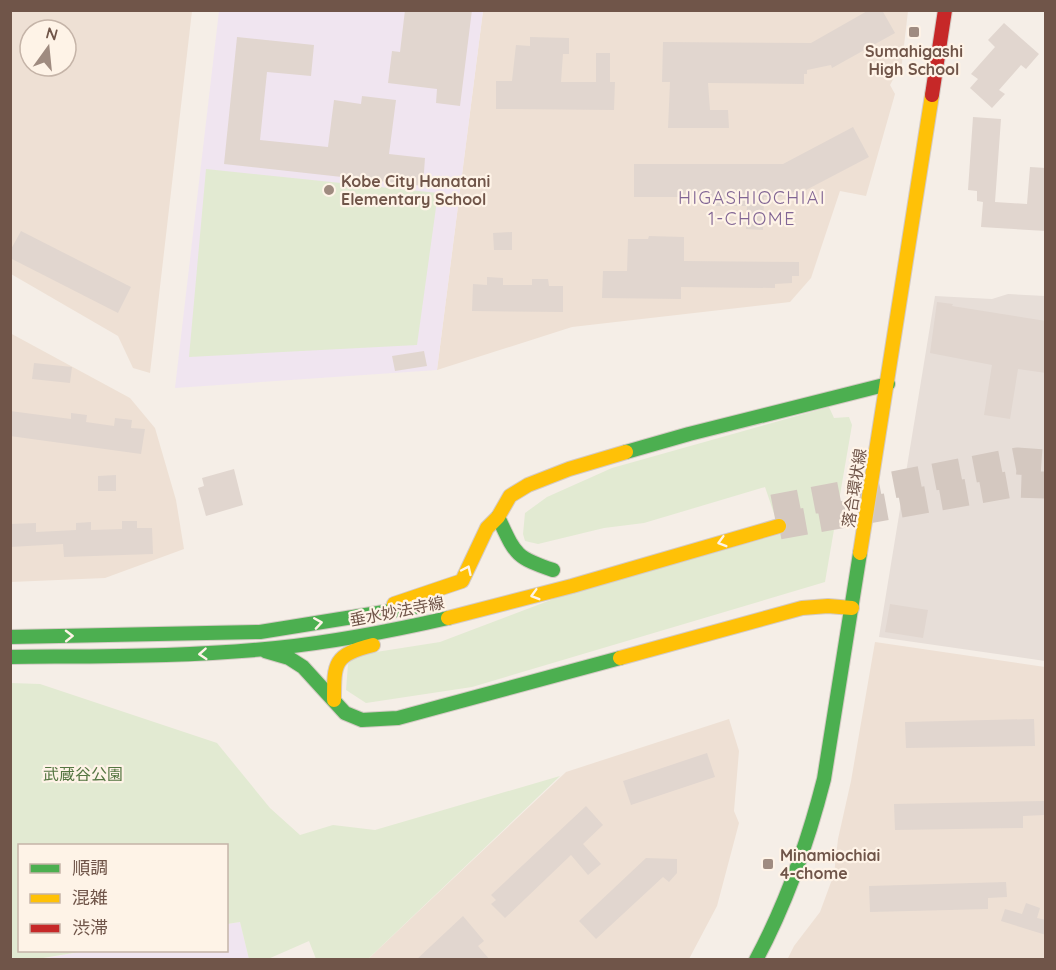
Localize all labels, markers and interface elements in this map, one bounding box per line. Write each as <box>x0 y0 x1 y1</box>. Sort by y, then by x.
north arrow <box>18 18 78 78</box>
text: N <box>44 22 60 45</box>
marker: Sumahigashi High School <box>907 25 921 39</box>
place label: Sumahigashi High School <box>865 41 963 79</box>
place label: Kobe City Hanatani Elementary School <box>341 171 490 209</box>
marker: Kobe City Hanatani Elementary School <box>322 183 336 197</box>
district label: HIGASHIOCHIAI 1-CHOME <box>678 186 826 230</box>
street label: 落合環状線 <box>838 447 870 529</box>
one-way arrow <box>717 534 727 547</box>
one-way arrow <box>460 565 472 576</box>
one-way arrow <box>530 588 541 600</box>
street label: 垂水妙法寺線 <box>348 592 446 630</box>
one-way arrow <box>312 617 322 630</box>
one-way arrow <box>64 630 73 643</box>
one-way arrow <box>198 647 207 660</box>
park label: 武蔵谷公園 <box>43 764 123 784</box>
legend <box>18 844 228 952</box>
place label: Minamiochiai 4-chome <box>780 845 880 883</box>
text: 順調 <box>72 856 108 879</box>
marker: Minamiochiai 4-chome <box>761 857 775 871</box>
text: 混雑 <box>72 886 108 909</box>
text: 渋滞 <box>72 916 108 939</box>

